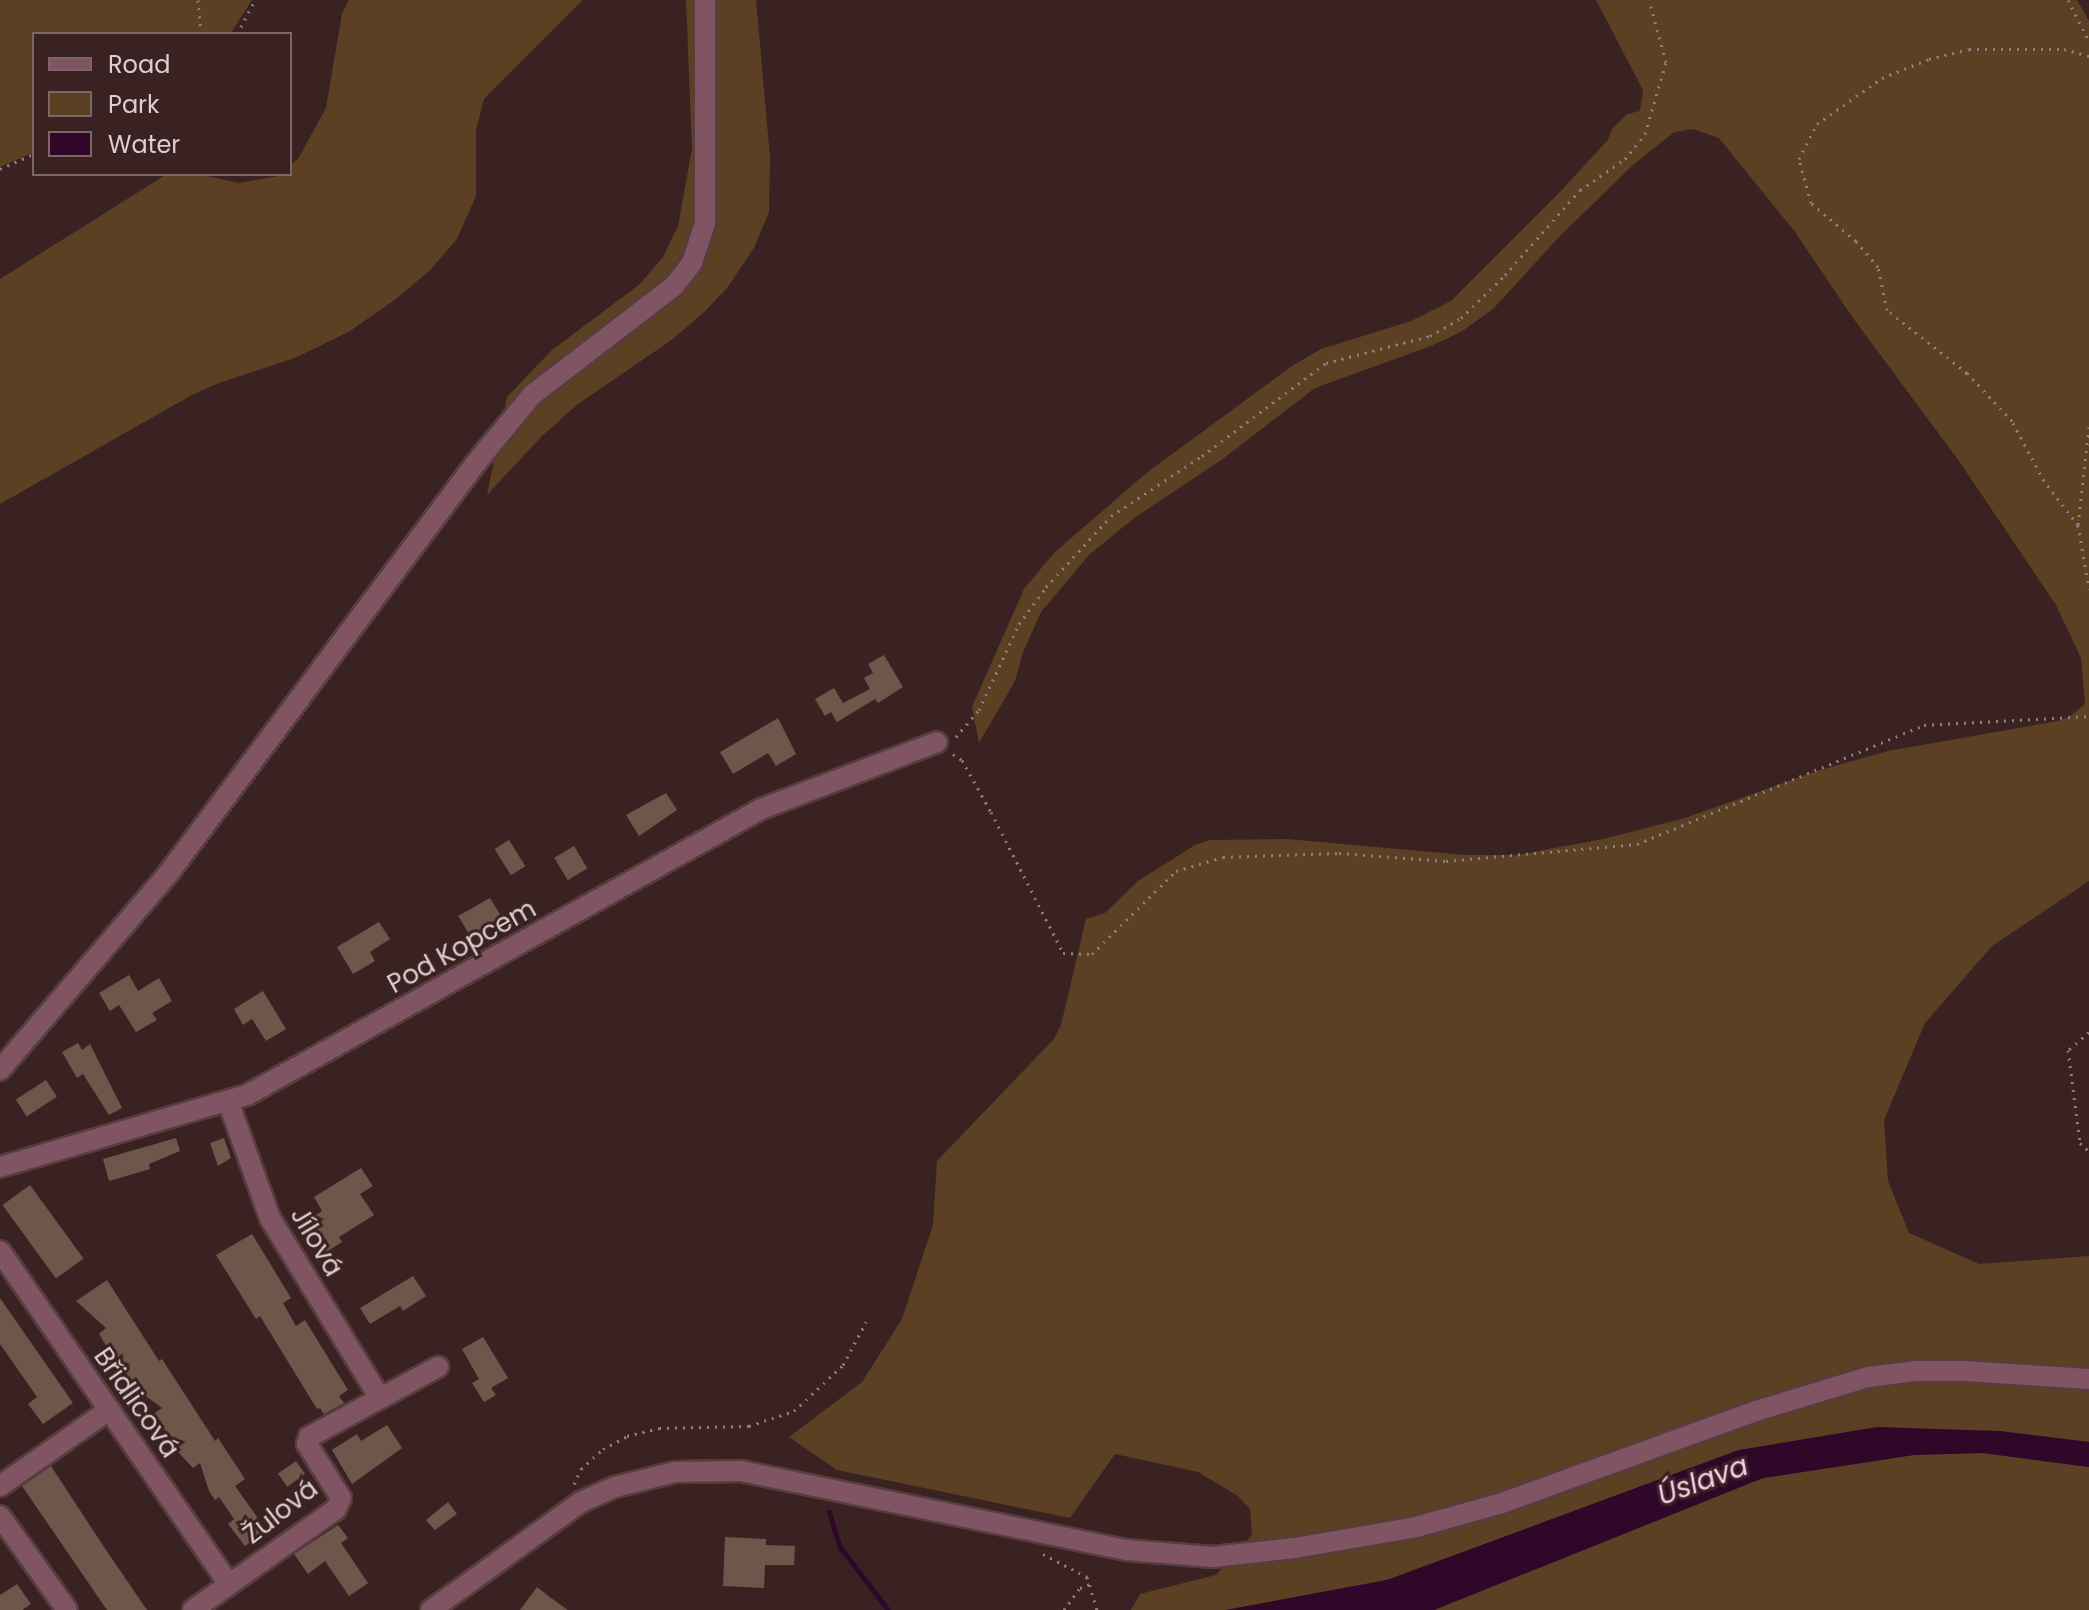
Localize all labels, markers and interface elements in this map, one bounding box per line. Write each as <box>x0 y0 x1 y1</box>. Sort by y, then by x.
legend <box>32 32 292 176</box>
text: Road <box>108 48 170 81</box>
text: Park <box>108 88 159 121</box>
text: Water <box>108 128 180 161</box>
street label: Pod Kopcem <box>382 893 542 1001</box>
street label: Jílová <box>283 1202 349 1282</box>
street label: Břidlicová <box>87 1342 185 1464</box>
water label: Úslava <box>1653 1449 1753 1513</box>
street label: Žulová <box>238 1473 324 1551</box>

